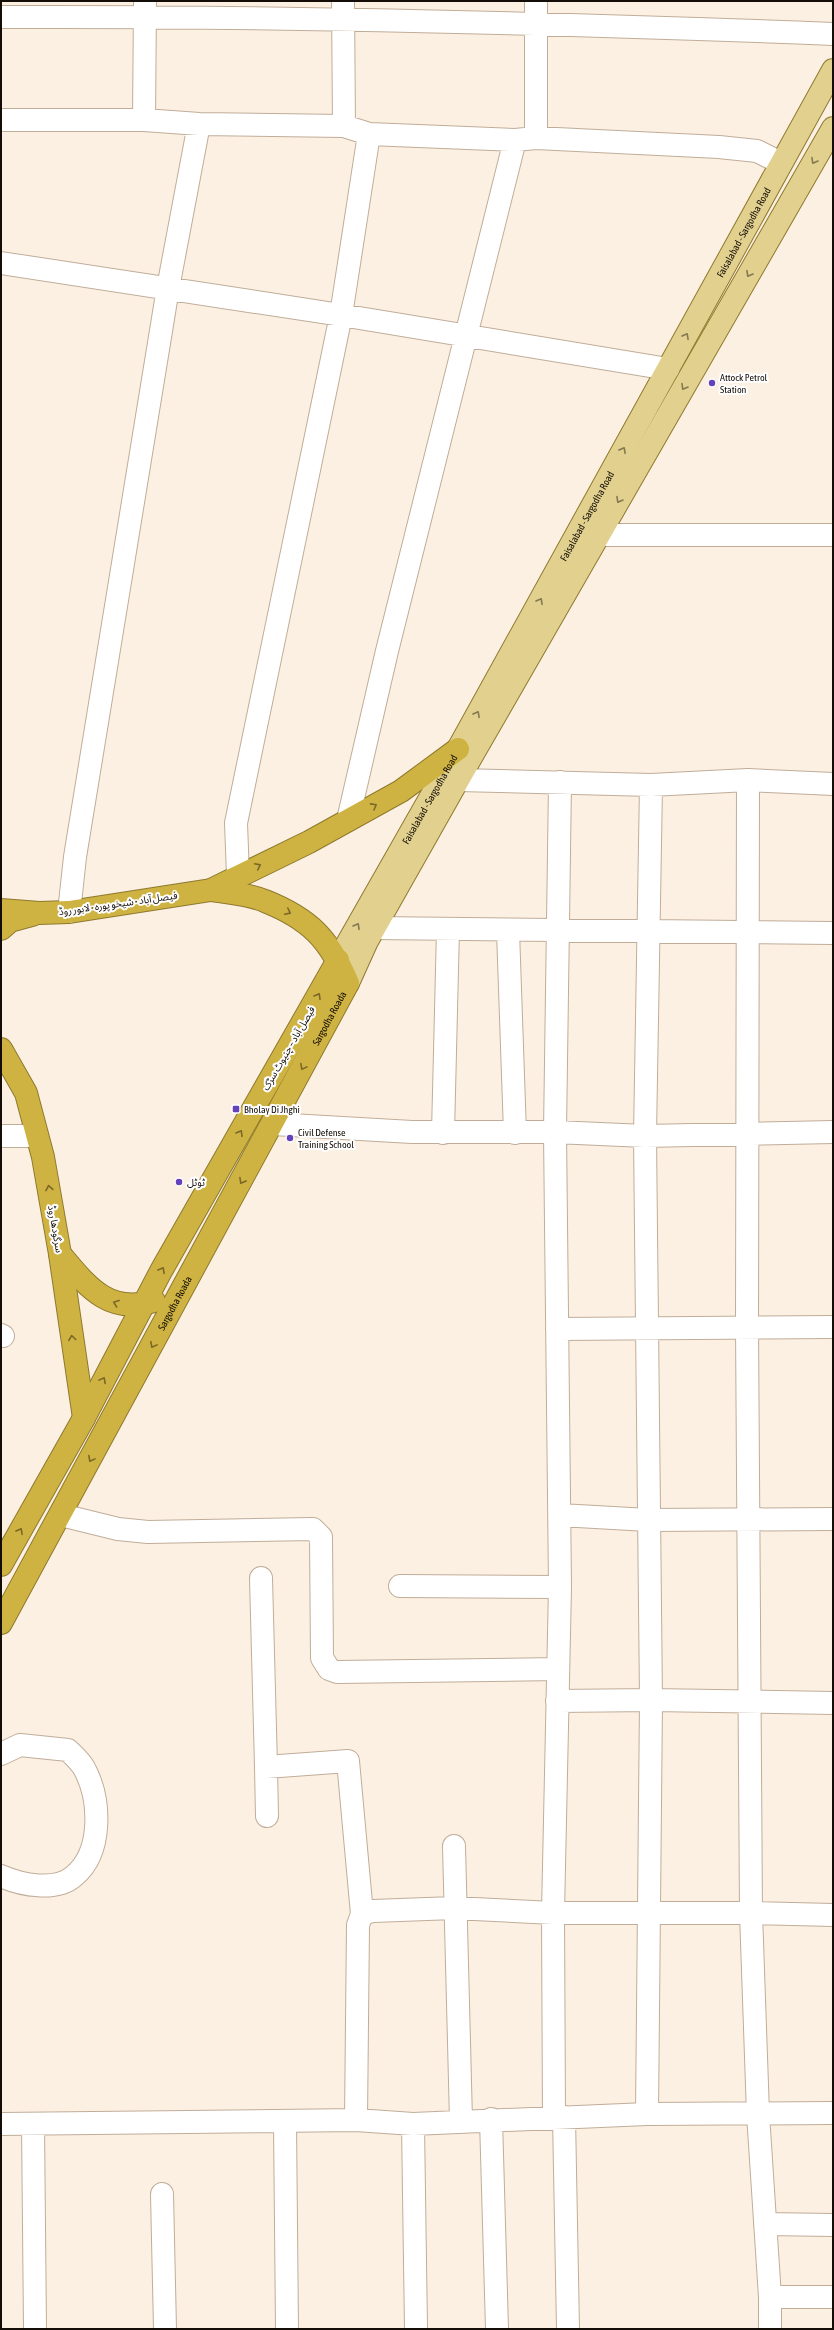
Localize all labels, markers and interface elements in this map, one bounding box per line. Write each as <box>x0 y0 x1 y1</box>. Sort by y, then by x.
one-way arrow <box>811 157 818 165</box>
street label: Faisalabad - Sargodha Road <box>715 186 773 279</box>
one-way arrow <box>746 270 753 277</box>
one-way arrow <box>681 333 688 341</box>
place label: Attock Petrol Station <box>720 372 768 395</box>
marker: Attock Petrol Station <box>707 378 717 388</box>
one-way arrow <box>682 383 689 390</box>
one-way arrow <box>618 447 626 454</box>
street label: Faisalabad - Sargodha Road <box>558 469 616 563</box>
one-way arrow <box>617 496 624 503</box>
one-way arrow <box>535 598 542 605</box>
one-way arrow <box>472 711 479 719</box>
street label: Faisalabad - Sargodha Road <box>400 753 460 846</box>
one-way arrow <box>369 804 377 811</box>
one-way arrow <box>254 863 262 871</box>
street label: فیصل آباد - شیخو پورہ - لاہور روڈ <box>58 890 179 918</box>
one-way arrow <box>284 907 291 915</box>
one-way arrow <box>353 923 360 930</box>
street label: Sargodha Roada <box>310 989 349 1047</box>
one-way arrow <box>313 992 320 1000</box>
street label: فیصل آباد – چنیوٹ سڑک <box>260 1004 318 1093</box>
one-way arrow <box>301 1062 308 1070</box>
marker: Bholay Di Jhghi <box>231 1104 241 1114</box>
place label: Bholay Di Jhghi <box>244 1104 300 1115</box>
place label: Civil Defense Training School <box>298 1127 354 1150</box>
one-way arrow <box>235 1130 242 1137</box>
marker: Civil Defense Training School <box>285 1133 295 1143</box>
marker: ٹوٹل <box>174 1177 184 1187</box>
place label: ٹوٹل <box>187 1177 205 1189</box>
one-way arrow <box>239 1177 247 1184</box>
one-way arrow <box>45 1185 54 1191</box>
street label: سرگودھا روڈ <box>45 1205 65 1254</box>
one-way arrow <box>157 1267 164 1274</box>
street label: Sargodha Roada <box>156 1274 194 1332</box>
one-way arrow <box>113 1299 120 1307</box>
one-way arrow <box>68 1335 77 1341</box>
one-way arrow <box>150 1340 158 1348</box>
one-way arrow <box>99 1377 106 1385</box>
one-way arrow <box>89 1455 96 1462</box>
one-way arrow <box>16 1528 23 1535</box>

